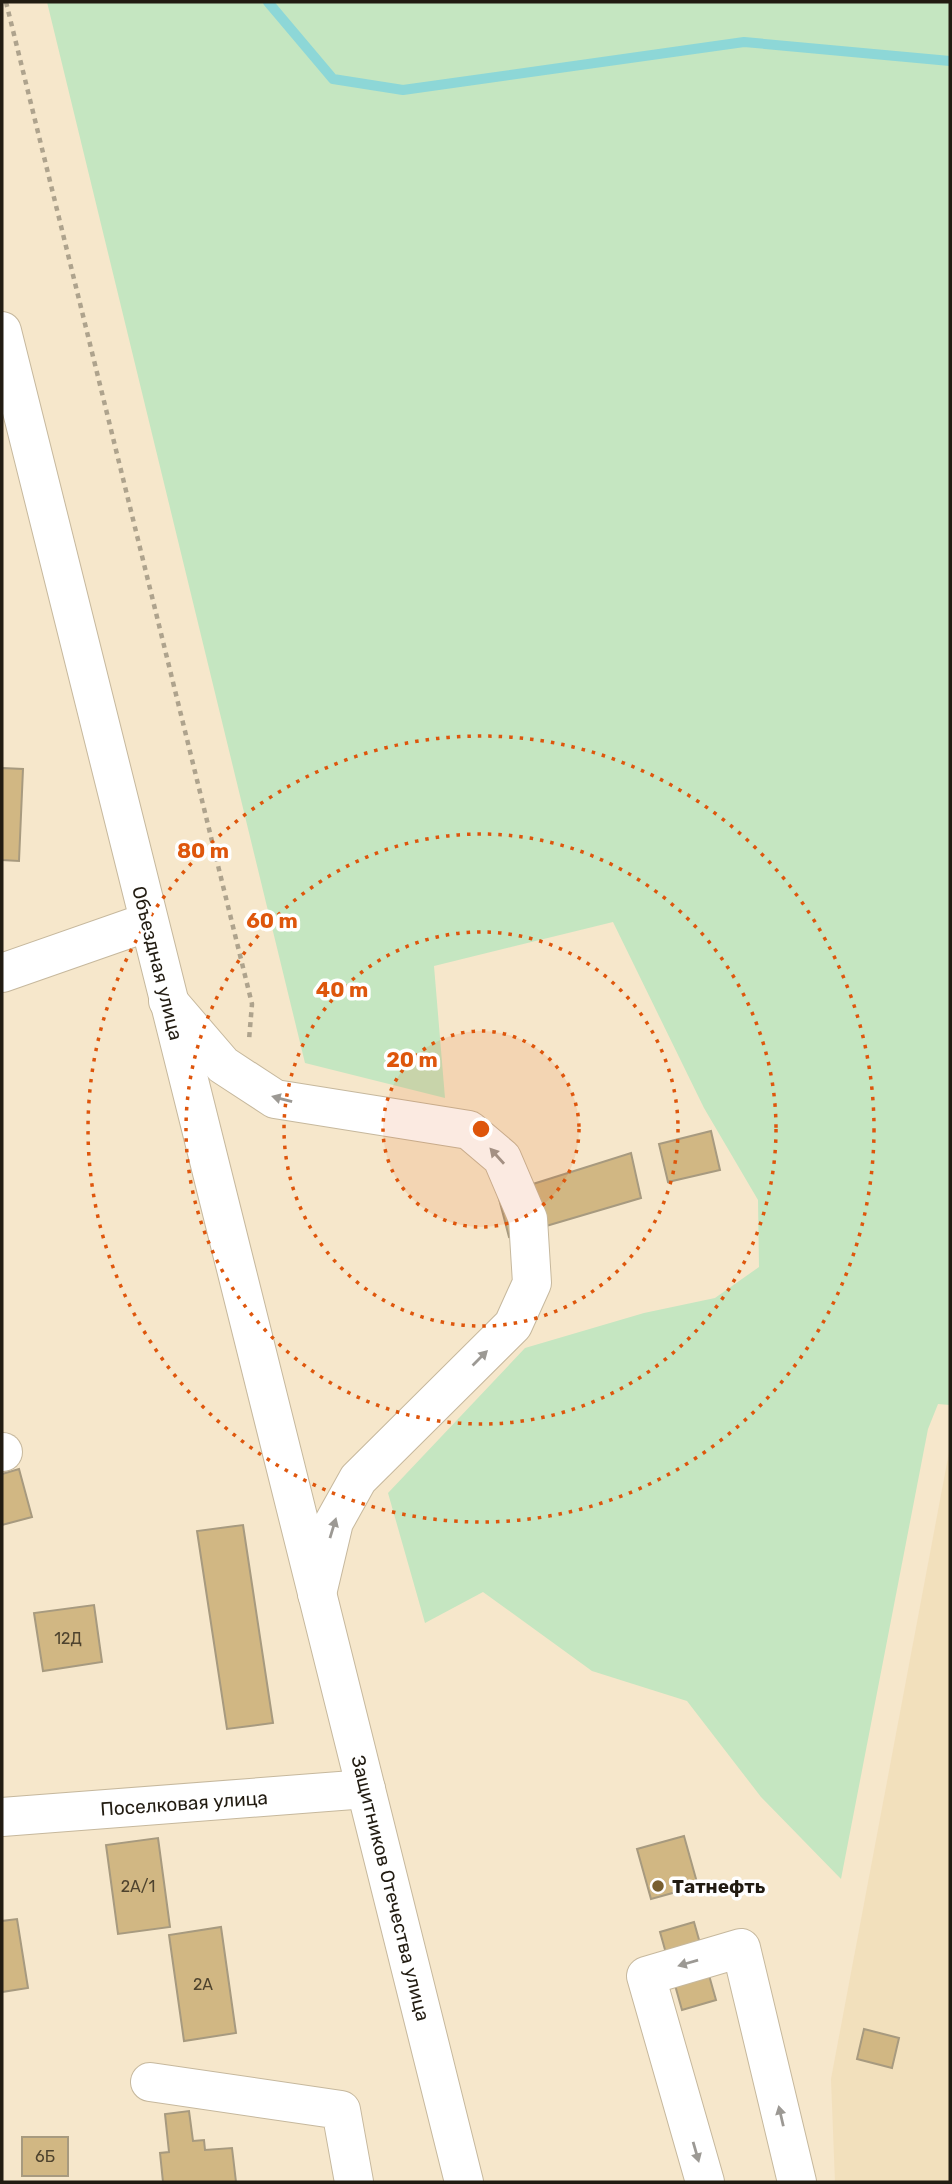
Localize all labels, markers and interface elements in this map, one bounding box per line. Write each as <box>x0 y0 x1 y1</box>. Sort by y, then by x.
text: 80 m <box>177 838 229 863</box>
street label: Объездная улица <box>127 884 188 1043</box>
text: 60 m <box>246 908 298 933</box>
text: 40 m <box>316 977 368 1002</box>
text: 20 m <box>386 1047 438 1072</box>
one-way arrow <box>271 1093 293 1104</box>
centre of rings <box>469 1117 493 1141</box>
one-way arrow <box>489 1148 505 1165</box>
one-way arrow <box>471 1350 488 1366</box>
one-way arrow <box>329 1518 339 1539</box>
house number: 12Д <box>54 1629 82 1648</box>
street label: Защитников Отечества улица <box>346 1753 435 2023</box>
street label: Поселковая улица <box>99 1786 269 1821</box>
place label: Татнефть <box>672 1875 766 1898</box>
house number: 2А/1 <box>121 1877 155 1896</box>
marker: Татнефть <box>650 1878 666 1894</box>
one-way arrow <box>678 1959 699 1969</box>
house number: 2А <box>193 1975 213 1994</box>
one-way arrow <box>775 2105 786 2127</box>
one-way arrow <box>692 2141 702 2162</box>
house number: 6Б <box>35 2147 55 2166</box>

